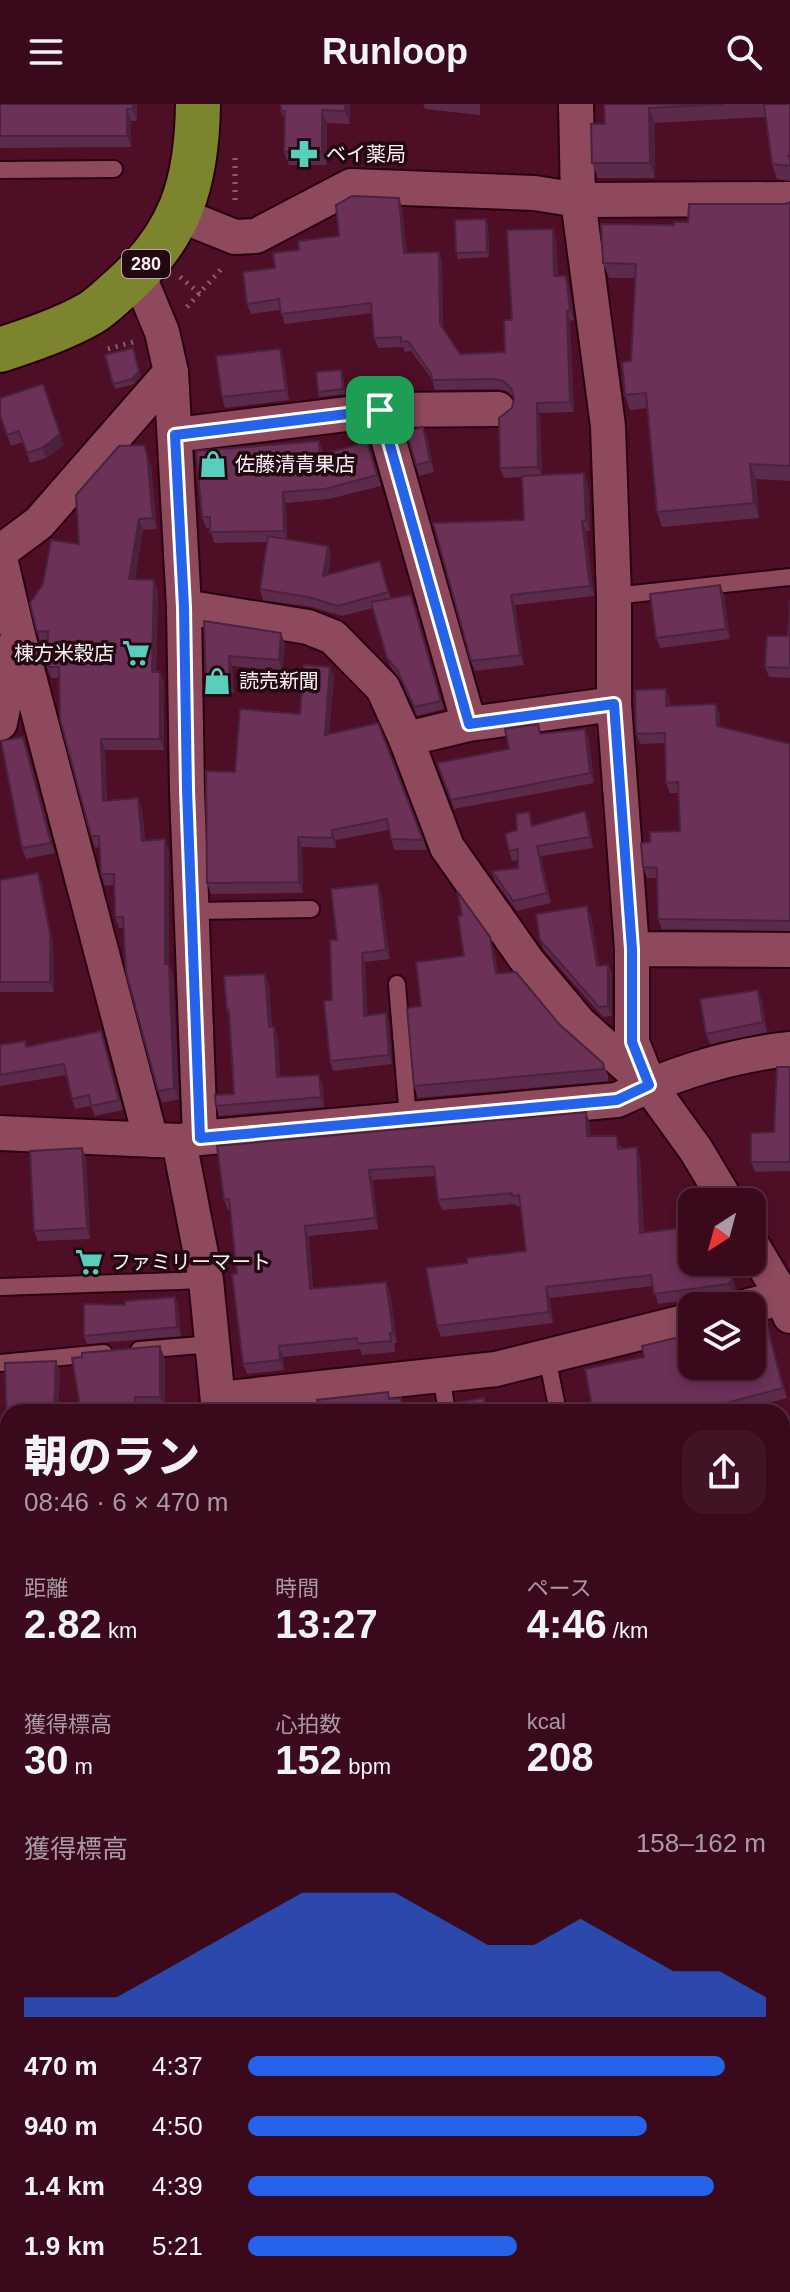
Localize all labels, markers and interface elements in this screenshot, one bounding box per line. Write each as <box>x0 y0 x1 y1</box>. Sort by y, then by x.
icon: menu <box>24 30 68 74</box>
icon: search <box>722 30 766 74</box>
text: Runloop <box>322 31 468 72</box>
pharmacy icon: ベイ薬局 <box>289 139 319 169</box>
place label: ベイ薬局 <box>326 143 406 165</box>
road number: 280 <box>122 250 170 278</box>
pin <box>346 376 414 444</box>
icon: arrive <box>358 388 402 432</box>
shop icon: 佐藤清青果店 <box>198 449 228 479</box>
place label: 佐藤清青果店 <box>235 453 355 475</box>
supermarket icon: 棟方米穀店 <box>121 638 151 668</box>
place label: 棟方米穀店 <box>14 642 114 664</box>
shop icon: 読売新聞 <box>202 666 232 696</box>
place label: 読売新聞 <box>239 670 319 692</box>
north arrow <box>678 1188 766 1276</box>
map controls <box>678 1188 766 1380</box>
supermarket icon: ファミリーマート <box>74 1247 104 1277</box>
place label: ファミリーマート <box>111 1251 271 1273</box>
button: layers <box>678 1292 766 1380</box>
button: share <box>682 1430 766 1514</box>
text: 朝のラン <box>24 1432 200 1481</box>
text: 08:46 · 6 × 470 m <box>24 1487 229 1517</box>
text: 距離 <box>24 1576 68 1601</box>
text: 時間 <box>275 1576 319 1601</box>
text: ペース <box>527 1576 592 1601</box>
text: 2.82 <box>24 1602 102 1646</box>
text: 13:27 <box>275 1602 378 1646</box>
text: 4:46 <box>527 1602 607 1646</box>
text: km <box>102 1618 137 1643</box>
text: /km <box>607 1618 648 1643</box>
text: kcal <box>527 1709 566 1734</box>
text: 獲得標高 <box>24 1712 112 1737</box>
text: 心拍数 <box>275 1712 341 1737</box>
text: 208 <box>527 1735 593 1779</box>
text: 30 <box>24 1738 69 1782</box>
text: 152 <box>275 1738 342 1782</box>
text: m <box>69 1754 93 1779</box>
text: bpm <box>342 1754 391 1779</box>
text: 158–162 m <box>636 1828 766 1858</box>
text: 獲得標高 <box>24 1834 128 1864</box>
text: 470 m <box>24 2051 98 2081</box>
text: 4:37 <box>152 2051 203 2081</box>
text: 940 m <box>24 2111 98 2141</box>
text: 4:50 <box>152 2111 203 2141</box>
text: 1.4 km <box>24 2171 105 2201</box>
text: 4:39 <box>152 2171 203 2201</box>
text: 1.9 km <box>24 2231 105 2261</box>
text: 5:21 <box>152 2231 203 2261</box>

